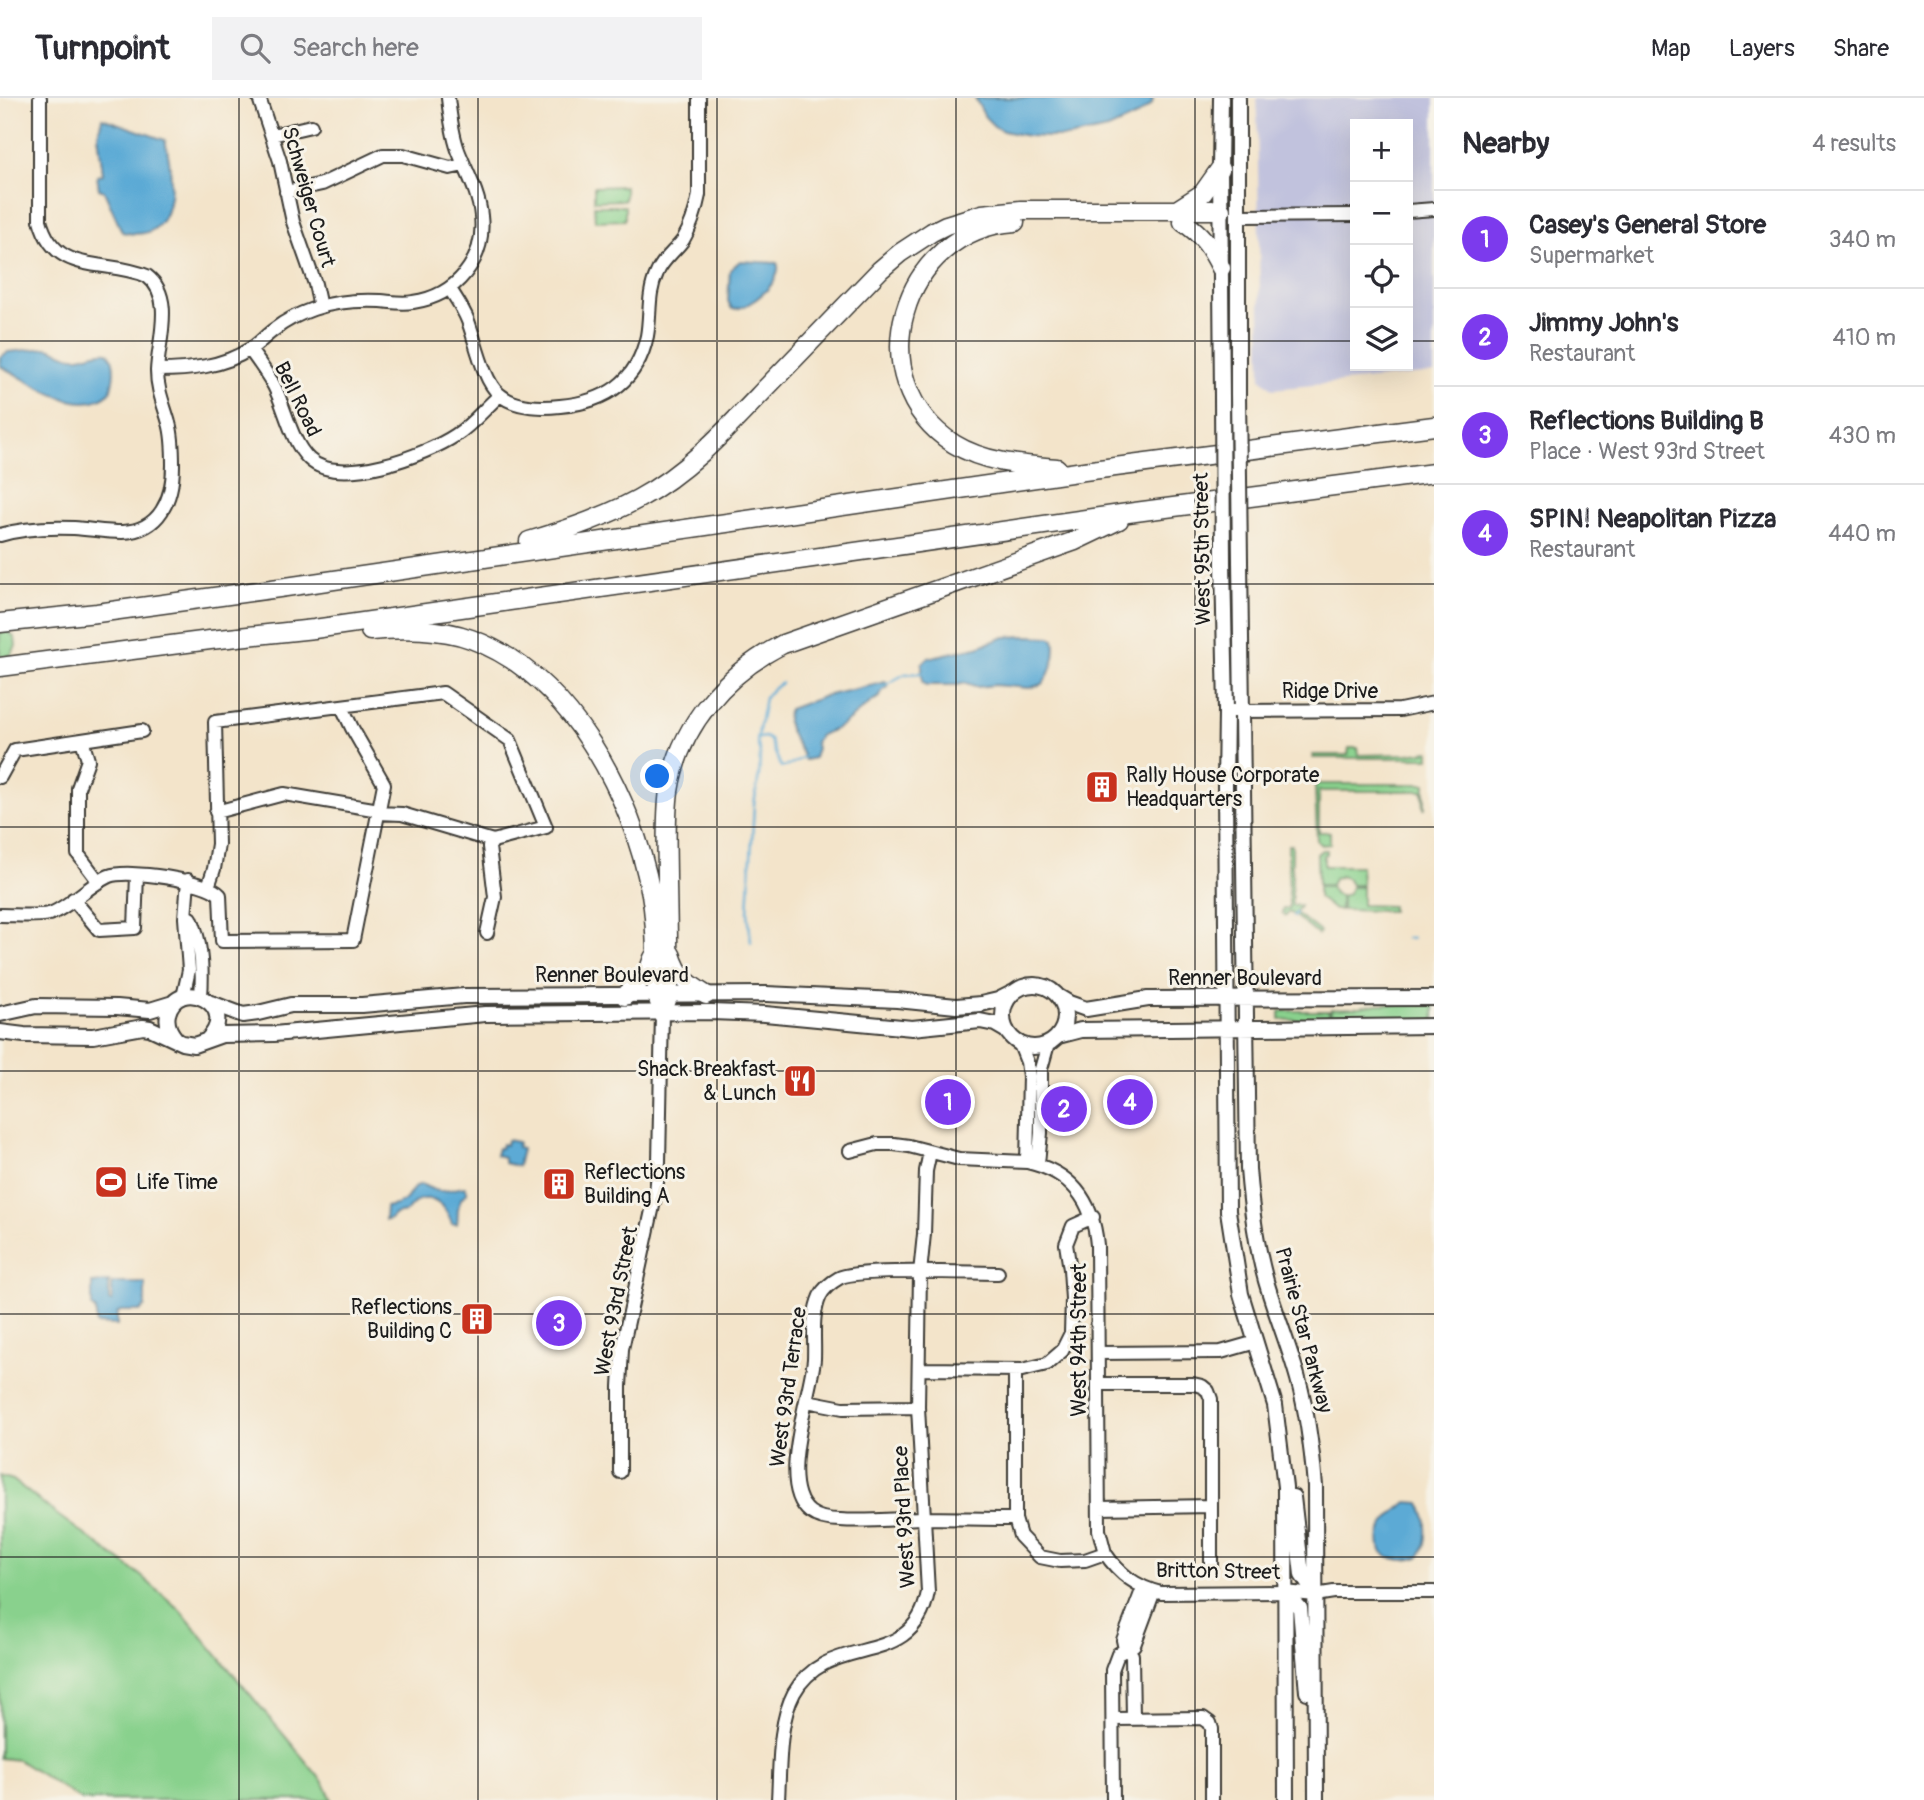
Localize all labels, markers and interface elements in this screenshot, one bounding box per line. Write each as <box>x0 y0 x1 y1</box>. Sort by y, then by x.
search box <box>212 17 702 80</box>
text: Turnpoint <box>35 28 170 69</box>
icon: search <box>236 29 274 67</box>
text: Search here <box>292 32 419 64</box>
text: Map <box>1651 34 1691 63</box>
text: Layers <box>1729 34 1795 63</box>
text: Share <box>1833 34 1889 63</box>
map controls <box>1350 119 1413 371</box>
button: + <box>1350 119 1413 182</box>
street label: Schweiger Court <box>276 124 342 271</box>
text: Nearby <box>1462 125 1549 162</box>
text: 4 results <box>1812 129 1896 158</box>
button: − <box>1350 182 1413 245</box>
text: Casey's General Store <box>1529 209 1766 241</box>
text: 1 <box>1481 225 1490 254</box>
text: 340 m <box>1829 225 1896 254</box>
text: Supermarket <box>1529 241 1654 270</box>
button: locate <box>1350 245 1413 308</box>
text: Jimmy John's <box>1529 307 1678 339</box>
button: layers <box>1350 308 1413 371</box>
text: 2 <box>1479 323 1491 352</box>
text: 410 m <box>1833 323 1896 352</box>
text: Restaurant <box>1529 339 1635 368</box>
street label: Bell Road <box>268 357 327 441</box>
text: Reflections Building B <box>1529 405 1764 437</box>
text: 3 <box>1479 421 1491 450</box>
text: 430 m <box>1829 421 1896 450</box>
text: Place · West 93rd Street <box>1529 437 1765 466</box>
street label: West 95th Street <box>1188 472 1217 626</box>
text: SPIN! Neapolitan Pizza <box>1529 503 1776 535</box>
text: 4 <box>1478 519 1492 548</box>
text: 440 m <box>1828 519 1896 548</box>
text: Restaurant <box>1529 535 1635 564</box>
street label: Ridge Drive <box>1282 678 1379 705</box>
your location <box>640 759 674 793</box>
place label: Rally House Corporate Headquarters <box>1126 762 1320 813</box>
building icon: Rally House Corporate Headquarters <box>1083 768 1121 806</box>
street label: Renner Boulevard <box>535 962 689 989</box>
street label: Renner Boulevard <box>1168 965 1322 992</box>
place label: Shack Breakfast & Lunch <box>637 1056 777 1107</box>
restaurant icon: Shack Breakfast & Lunch <box>781 1062 819 1100</box>
pin: 1 <box>925 1076 971 1128</box>
pin: 4 <box>1107 1076 1153 1128</box>
pin: 2 <box>1041 1083 1087 1135</box>
place label: Reflections Building A <box>584 1159 686 1210</box>
sports icon: Life Time <box>92 1163 130 1201</box>
building icon: Reflections Building A <box>540 1165 578 1203</box>
place label: Life Time <box>136 1169 218 1196</box>
street label: West 93rd Street <box>589 1223 644 1378</box>
street label: Prairie Star Parkway <box>1268 1244 1339 1416</box>
street label: West 94th Street <box>1066 1263 1093 1417</box>
place label: Reflections Building C <box>351 1294 453 1345</box>
pin: 3 <box>536 1297 582 1349</box>
building icon: Reflections Building C <box>458 1300 496 1338</box>
street label: West 93rd Terrace <box>764 1305 813 1469</box>
street label: West 93rd Place <box>887 1444 922 1589</box>
street label: Britton Street <box>1156 1557 1281 1586</box>

